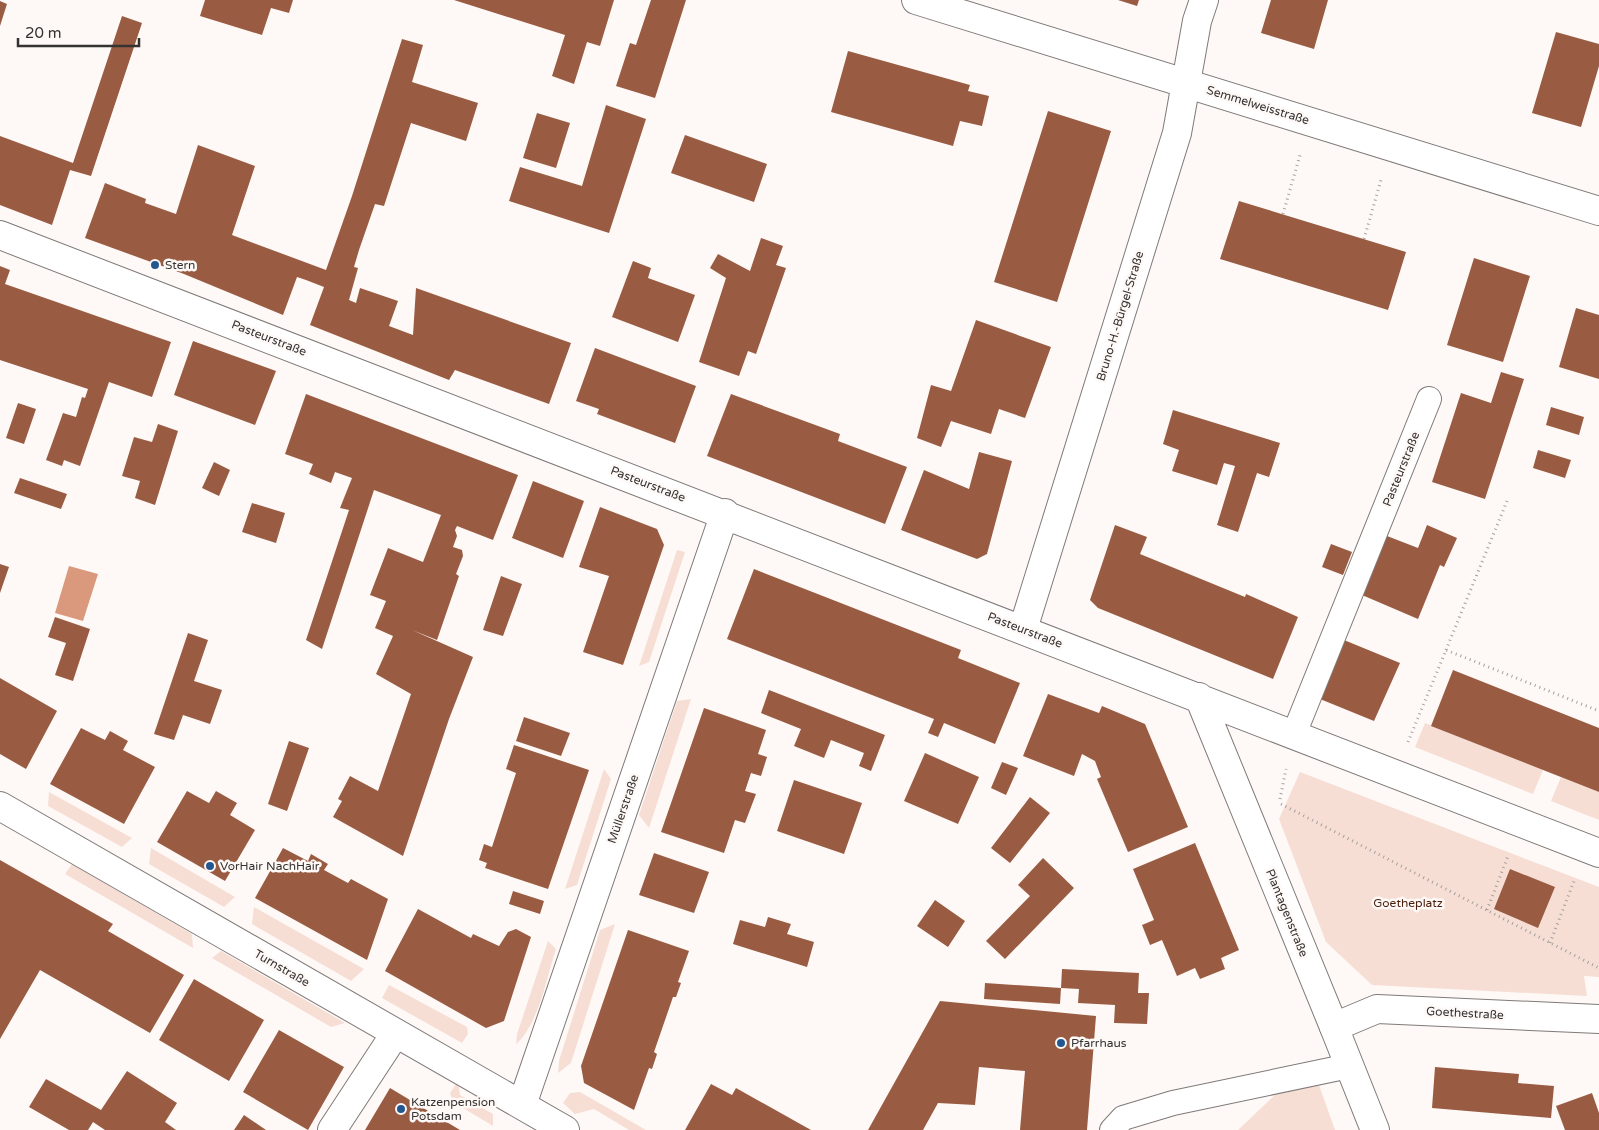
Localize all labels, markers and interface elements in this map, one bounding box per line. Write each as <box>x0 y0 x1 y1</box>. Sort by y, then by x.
scale bar <box>18 15 139 47</box>
text: 20 m <box>25 24 62 42</box>
street label: Semmelweisstraße <box>1205 83 1311 127</box>
street label: Bruno-H.-Bürgel-Straße <box>1094 249 1147 383</box>
place label: Stern <box>165 258 195 272</box>
marker: Stern <box>149 259 161 271</box>
street label: Pasteurstraße <box>230 317 309 359</box>
street label: Pasteurstraße <box>1380 430 1422 508</box>
street label: Pasteurstraße <box>609 463 688 505</box>
street label: Pasteurstraße <box>986 609 1065 651</box>
street label: Müllerstraße <box>605 773 641 845</box>
place label: VorHair NachHair <box>220 859 320 873</box>
marker: VorHair NachHair <box>204 860 216 872</box>
street label: Plantagenstraße <box>1263 867 1311 959</box>
park label: Goetheplatz <box>1373 896 1443 910</box>
street label: Turnstraße <box>252 947 312 990</box>
street label: Goethestraße <box>1426 1004 1504 1022</box>
place label: Pfarrhaus <box>1071 1036 1127 1050</box>
marker: Pfarrhaus <box>1055 1037 1067 1049</box>
place label: Katzenpension Potsdam <box>411 1095 495 1123</box>
marker: Katzenpension Potsdam <box>395 1103 407 1115</box>

